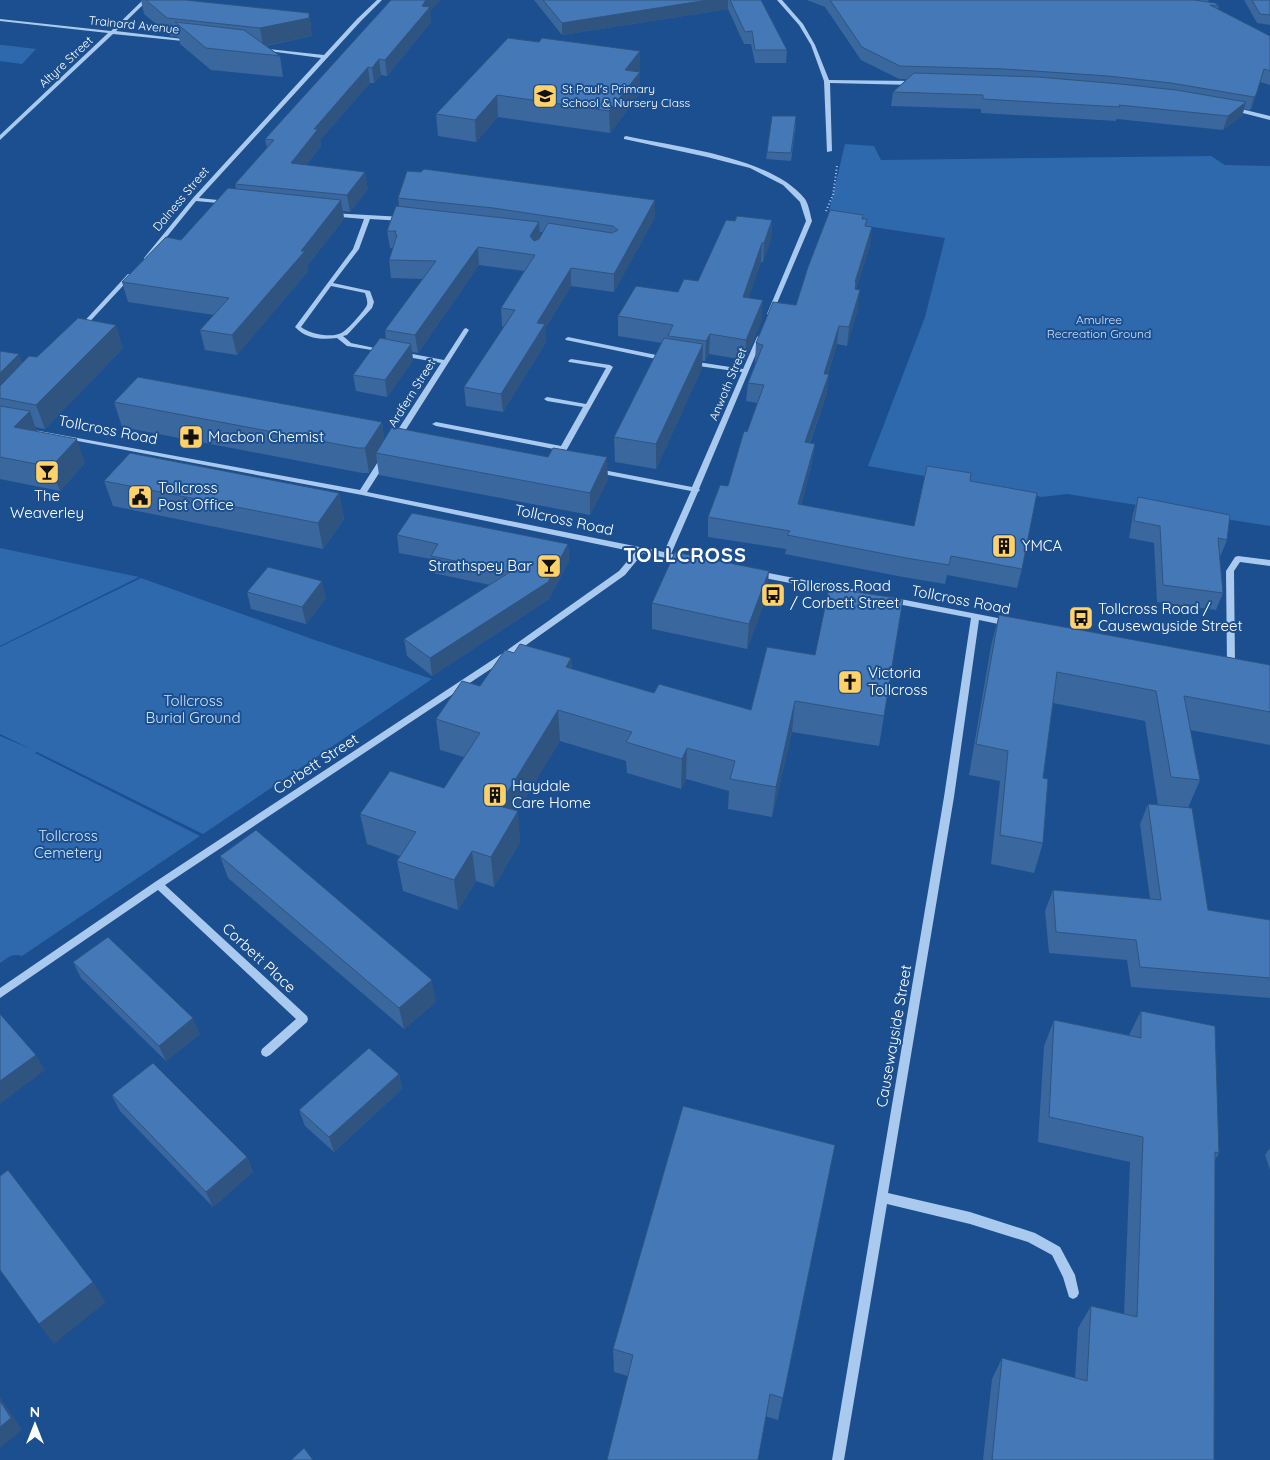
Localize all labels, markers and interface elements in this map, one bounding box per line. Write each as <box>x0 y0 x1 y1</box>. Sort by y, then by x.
street label: Trainard Avenue <box>88 12 180 37</box>
street label: Altyre Street <box>35 33 96 91</box>
place label: St Paul's Primary School & Nursery Class <box>562 81 691 110</box>
school or university icon: St Paul's Primary School & Nursery Class <box>532 83 558 109</box>
street label: Dalness Street <box>149 163 212 234</box>
park label: Amulree Recreation Ground <box>1047 312 1151 341</box>
street label: Anwoth Street <box>705 345 750 423</box>
street label: Ardfern Street <box>385 356 439 430</box>
street label: Tollcross Road <box>57 411 159 448</box>
pharmacy icon: Macbon Chemist <box>178 424 204 450</box>
place label: Macbon Chemist <box>208 427 324 446</box>
bar icon: The Weaverley <box>34 459 60 485</box>
place label: Tollcross Post Office <box>158 478 234 514</box>
public building icon: Tollcross Post Office <box>127 484 153 510</box>
place label: The Weaverley <box>10 486 84 522</box>
street label: Tollcross Road <box>513 500 615 539</box>
building icon: YMCA <box>991 533 1017 559</box>
place label: YMCA <box>1022 536 1063 555</box>
district label: TOLLCROSS <box>623 542 747 567</box>
bar icon: Strathspey Bar <box>536 553 562 579</box>
place label: Strathspey Bar <box>428 556 532 575</box>
place label: Tollcross Road / Corbett Street <box>790 576 899 612</box>
street label: Tollcross Road <box>910 581 1012 618</box>
bus stop icon: Tollcross Road / Corbett Street <box>760 582 786 608</box>
place label: Tollcross Road / Causewayside Street <box>1098 599 1242 635</box>
bus stop icon: Tollcross Road / Causewayside Street <box>1068 605 1094 631</box>
place label: Victoria Tollcross <box>868 663 927 699</box>
church icon: Victoria Tollcross <box>837 669 863 695</box>
park label: Tollcross Burial Ground <box>145 691 241 727</box>
street label: Corbett Street <box>270 729 362 798</box>
place label: Haydale Care Home <box>512 776 591 812</box>
building icon: Haydale Care Home <box>482 782 508 808</box>
park label: Tollcross Cemetery <box>34 826 102 862</box>
street label: Corbett Place <box>218 919 300 997</box>
street label: Causewayside Street <box>872 963 915 1109</box>
north arrow <box>10 1400 60 1450</box>
text: N <box>30 1403 40 1421</box>

